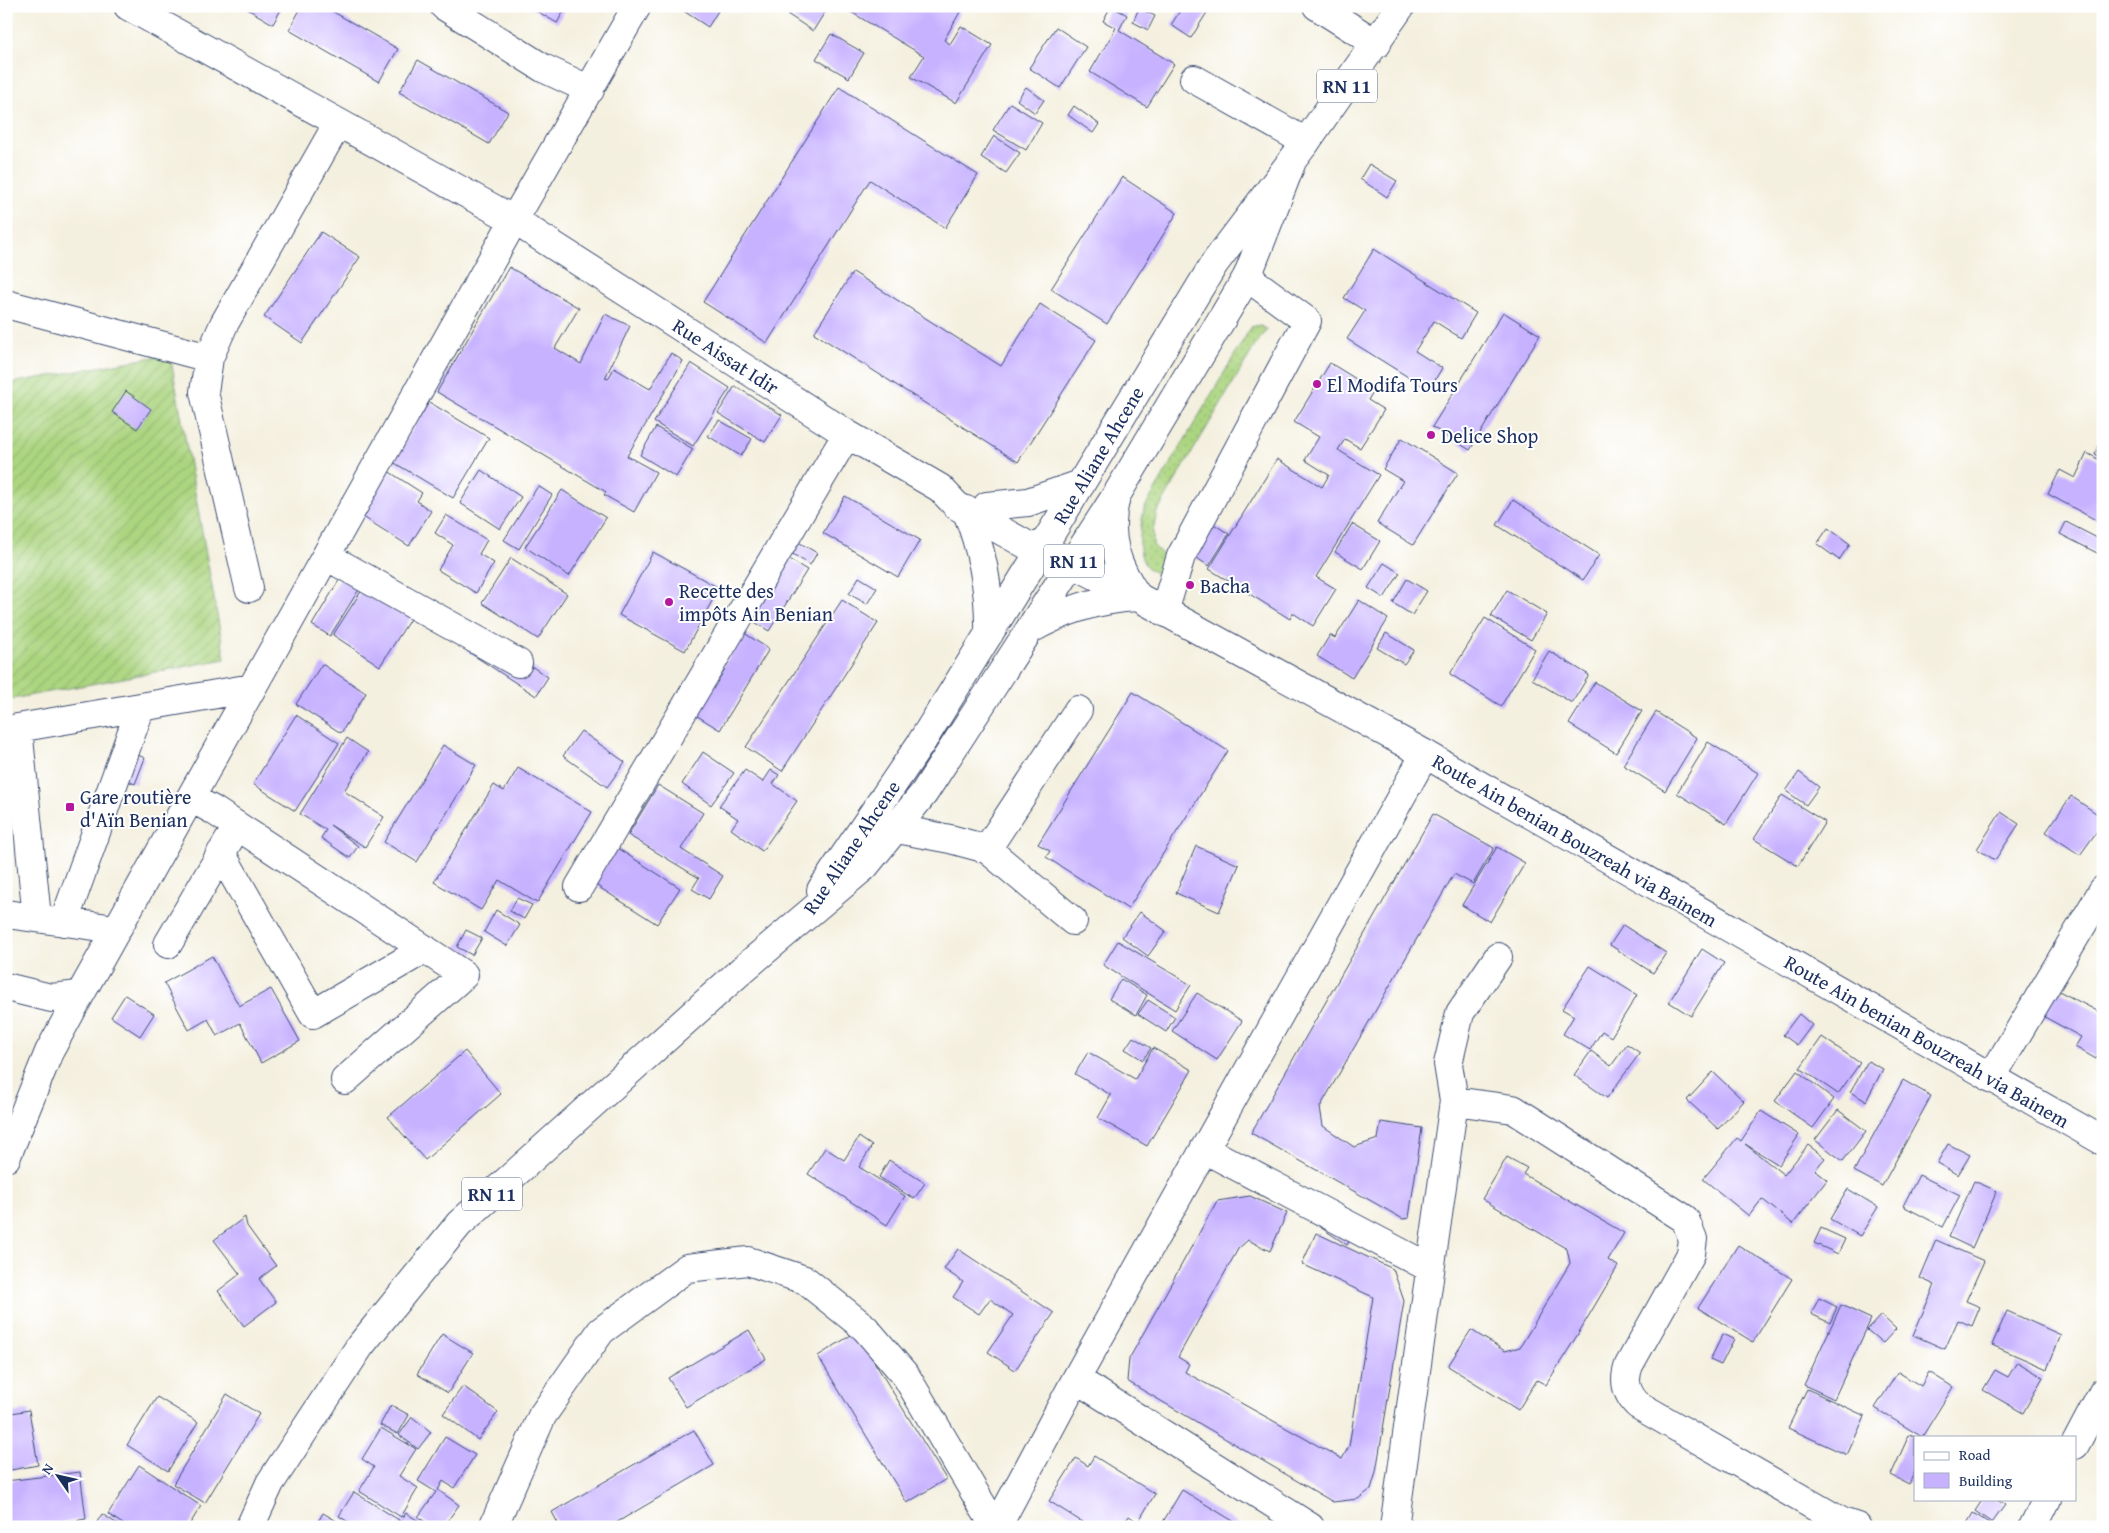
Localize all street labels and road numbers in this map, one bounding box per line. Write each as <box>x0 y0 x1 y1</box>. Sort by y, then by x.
road number: RN 11 <box>1317 70 1377 102</box>
street label: Rue Aissat Idir <box>667 311 785 401</box>
street label: Rue Aliane Ahcene <box>1045 381 1151 529</box>
road number: RN 11 <box>1044 544 1104 578</box>
street label: Route Ain benian Bouzreah via Bainem <box>1427 746 1723 934</box>
street label: Rue Aliane Ahcene <box>795 774 907 920</box>
street label: Route Ain benian Bouzreah via Bainem <box>1779 947 2075 1135</box>
road number: RN 11 <box>462 1178 522 1210</box>

